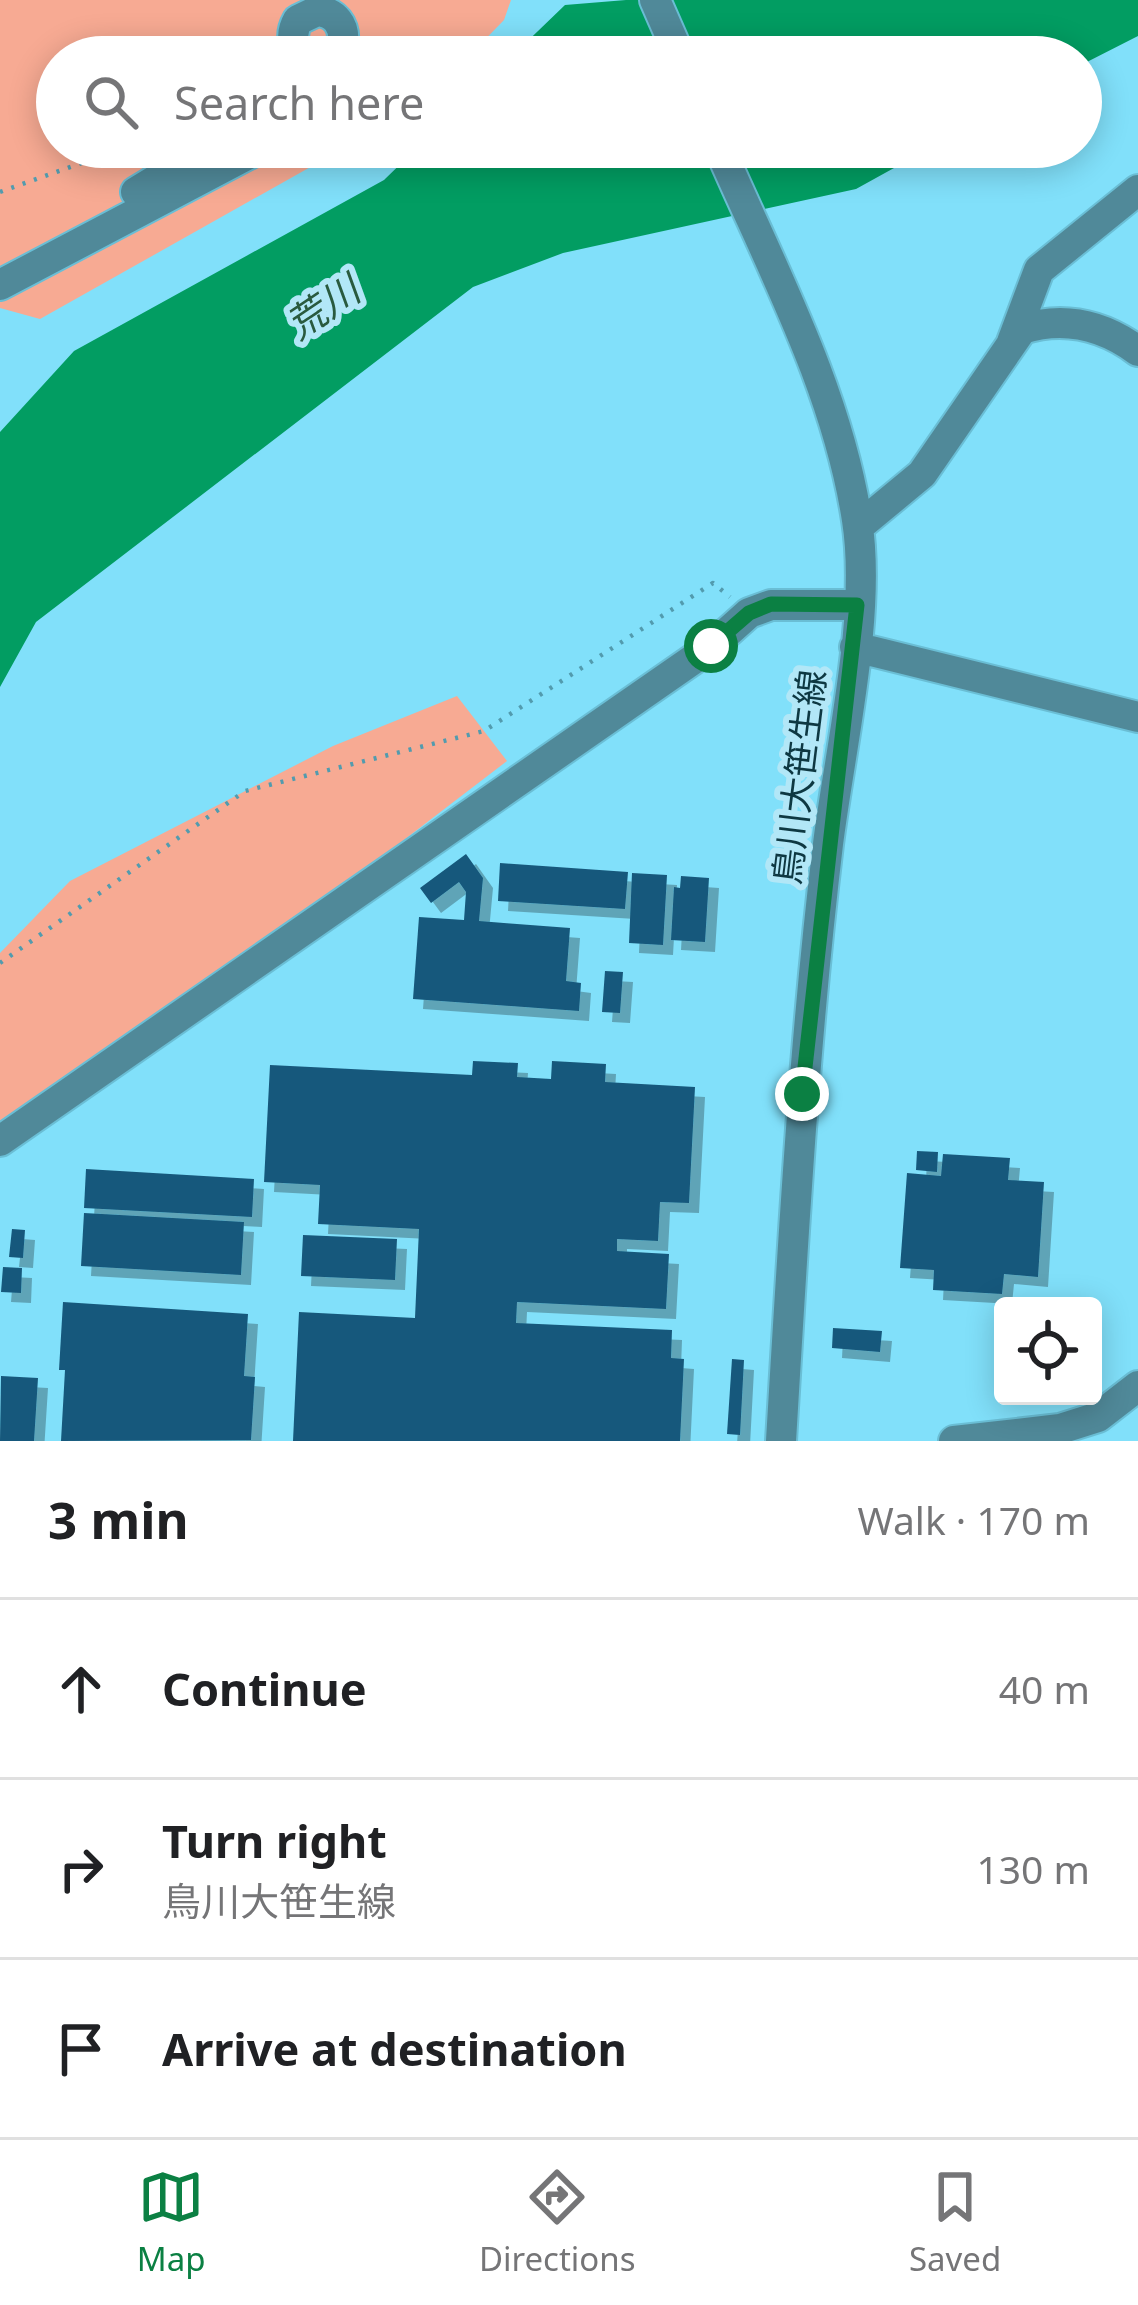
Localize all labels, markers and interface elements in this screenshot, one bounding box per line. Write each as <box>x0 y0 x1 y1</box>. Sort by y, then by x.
search box <box>36 36 1102 168</box>
icon: search <box>78 69 144 135</box>
text: Search here <box>174 72 424 133</box>
water label: 荒川 <box>275 260 372 350</box>
route start <box>684 619 738 673</box>
street label: 鳥川大笹生線 <box>762 667 836 887</box>
route end <box>775 1067 829 1121</box>
map controls <box>994 1297 1102 1405</box>
button: locate <box>994 1297 1102 1405</box>
text: 3 min <box>48 1484 189 1554</box>
text: Walk · 170 m <box>857 1493 1090 1546</box>
icon: ahead <box>48 1656 114 1722</box>
text: Continue <box>162 1658 367 1719</box>
text: 40 m <box>999 1662 1090 1715</box>
text: Turn right <box>162 1810 387 1871</box>
icon: right <box>48 1836 114 1902</box>
text: 130 m <box>976 1842 1090 1895</box>
text: 鳥川大笹生線 <box>162 1874 396 1927</box>
icon: arrive <box>48 2016 114 2082</box>
text: Arrive at destination <box>162 2018 627 2079</box>
tab: Map <box>137 2164 205 2281</box>
tab: Directions <box>479 2164 636 2281</box>
tab: Saved <box>909 2164 1001 2281</box>

